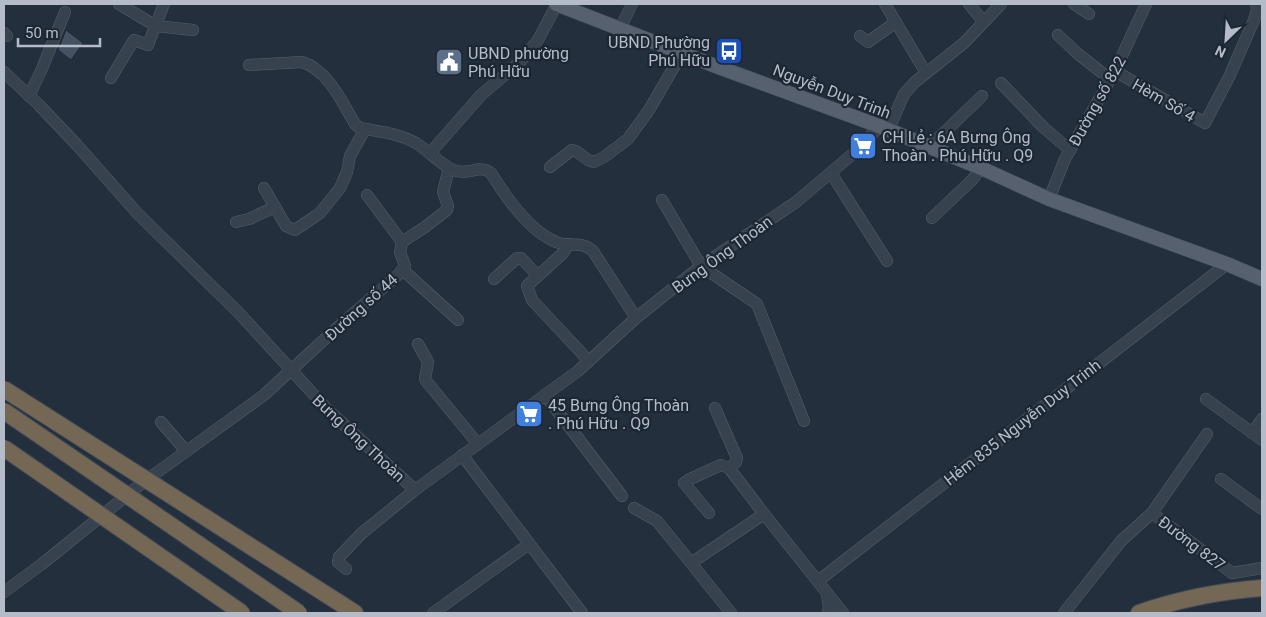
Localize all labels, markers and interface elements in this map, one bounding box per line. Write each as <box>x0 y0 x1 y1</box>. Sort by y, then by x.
scale bar <box>18 15 100 47</box>
north arrow <box>1201 15 1251 65</box>
text: 50 m <box>25 24 59 42</box>
place label: UBND Phường Phú Hữu <box>608 33 710 70</box>
bus stop icon: UBND Phường Phú Hữu <box>714 36 744 66</box>
text: N <box>1213 42 1228 61</box>
place label: UBND phường Phú Hữu <box>468 44 569 81</box>
public building icon: UBND phường Phú Hữu <box>434 47 464 77</box>
street label: Đường số 822 <box>1065 53 1130 150</box>
street label: Nguyễn Duy Trinh <box>770 60 893 123</box>
street label: Hèm Số 4 <box>1129 75 1199 126</box>
place label: CH Lẻ : 6A Bưng Ông Thoàn . Phú Hữu . Q9 <box>882 127 1033 165</box>
supermarket icon: CH Lẻ : 6A Bưng Ông Thoàn . Phú Hữu . Q9 <box>848 131 878 161</box>
street label: Bưng Ông Thoàn <box>668 211 776 297</box>
street label: Đường số 44 <box>321 270 401 345</box>
street label: Hẻm 835 Nguyễn Duy Trinh <box>940 355 1104 489</box>
street label: Bưng Ông Thoàn <box>309 390 409 486</box>
place label: 45 Bưng Ông Thoàn . Phú Hữu . Q9 <box>548 395 689 433</box>
supermarket icon: 45 Bưng Ông Thoàn . Phú Hữu . Q9 <box>514 399 544 429</box>
street label: Đường 827 <box>1155 512 1229 575</box>

